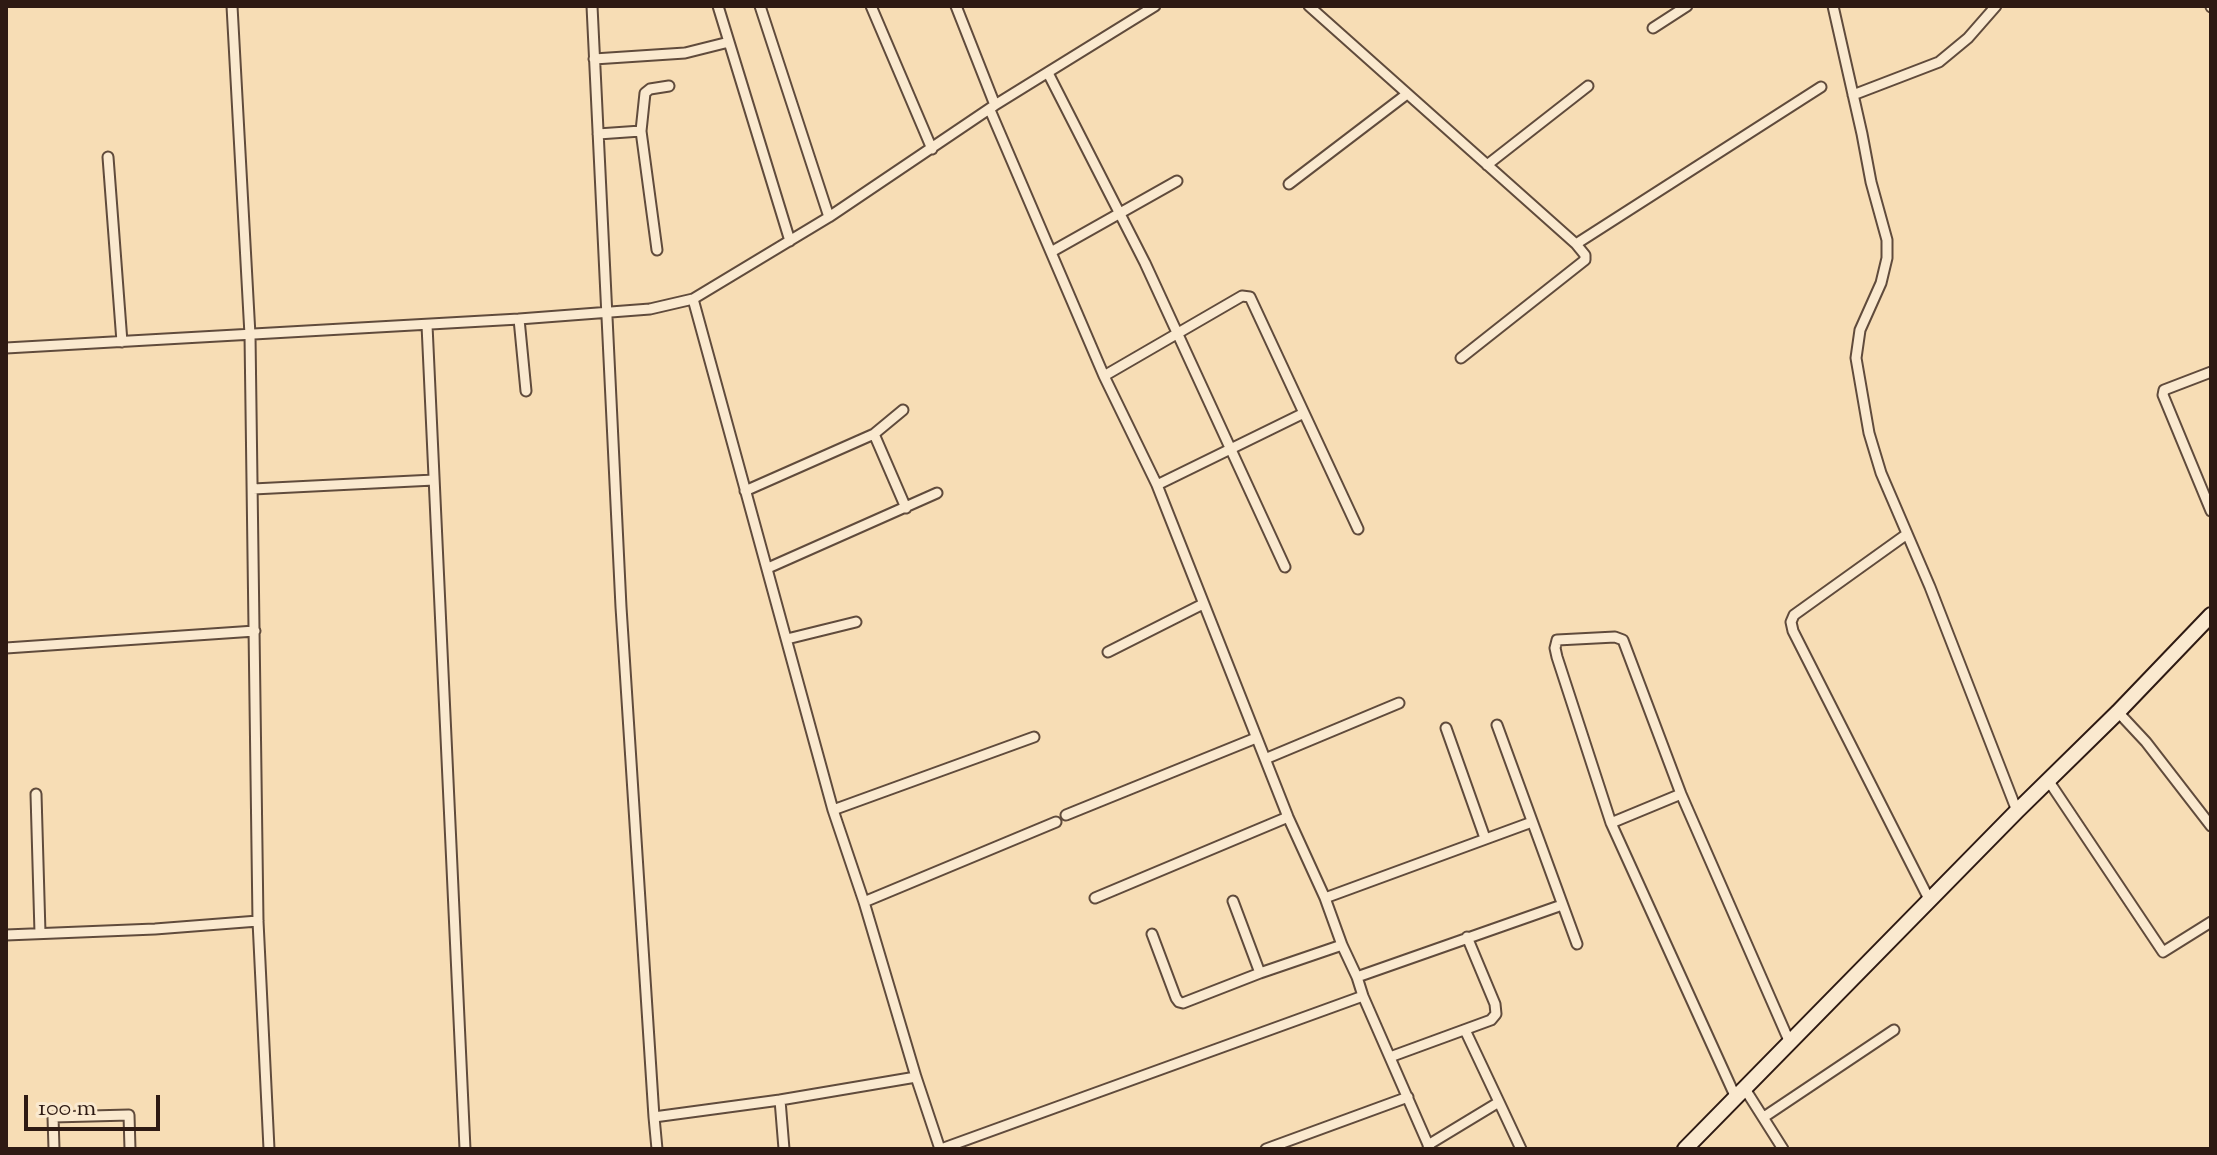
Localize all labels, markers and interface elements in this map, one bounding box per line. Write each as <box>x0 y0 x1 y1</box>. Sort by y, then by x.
scale bar <box>28 1079 164 1129</box>
text: 100 m <box>38 1092 96 1126</box>

